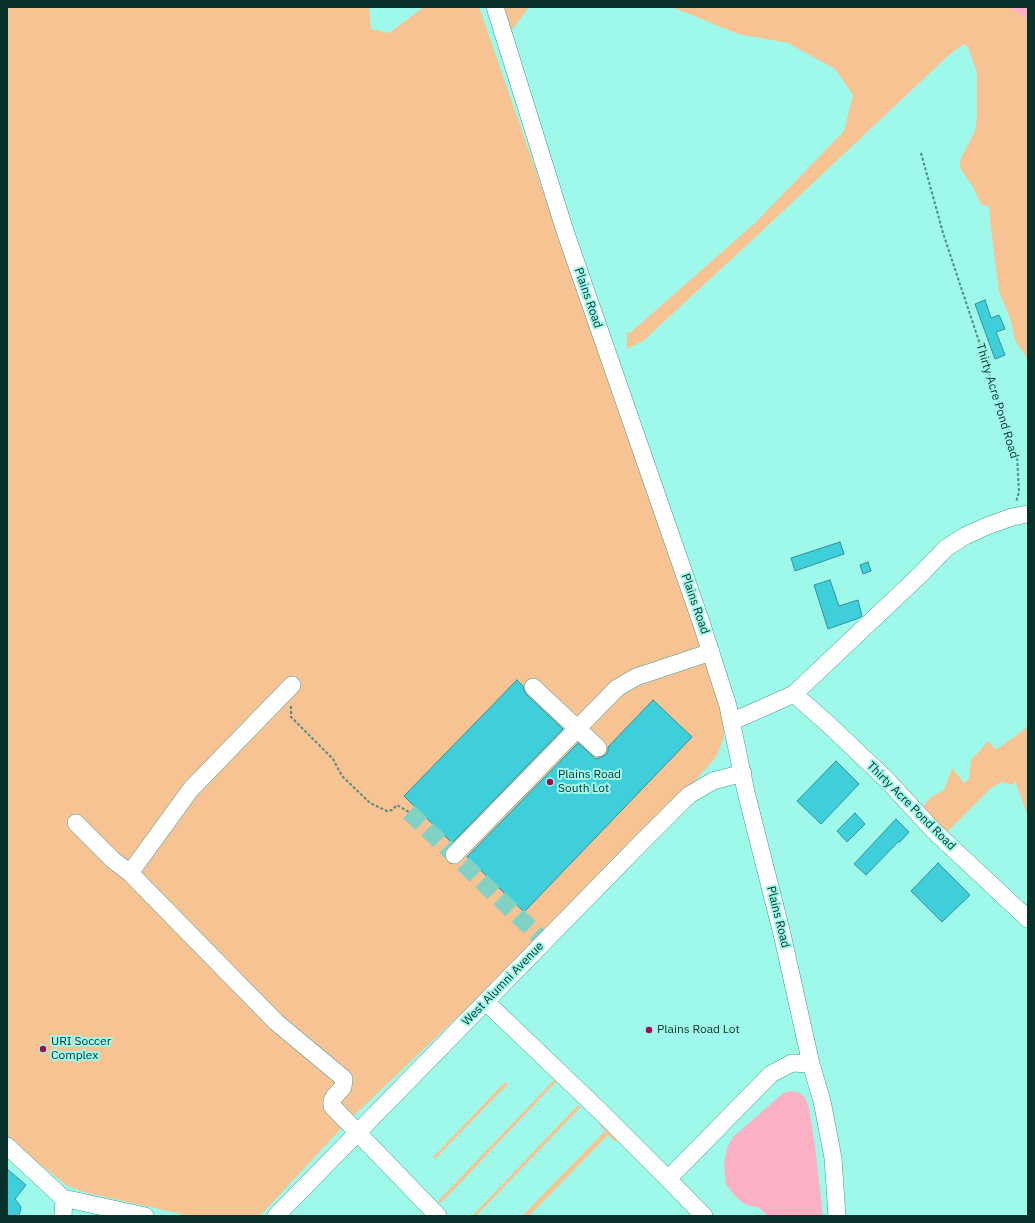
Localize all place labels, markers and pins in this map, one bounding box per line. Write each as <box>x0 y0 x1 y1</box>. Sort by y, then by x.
place label: Plains Road South Lot <box>558 768 621 796</box>
marker: Plains Road South Lot <box>545 777 555 787</box>
place label: Plains Road Lot <box>657 1023 740 1037</box>
marker: Plains Road Lot <box>644 1025 654 1035</box>
place label: URI Soccer Complex <box>51 1035 111 1063</box>
marker: URI Soccer Complex <box>38 1044 48 1054</box>

